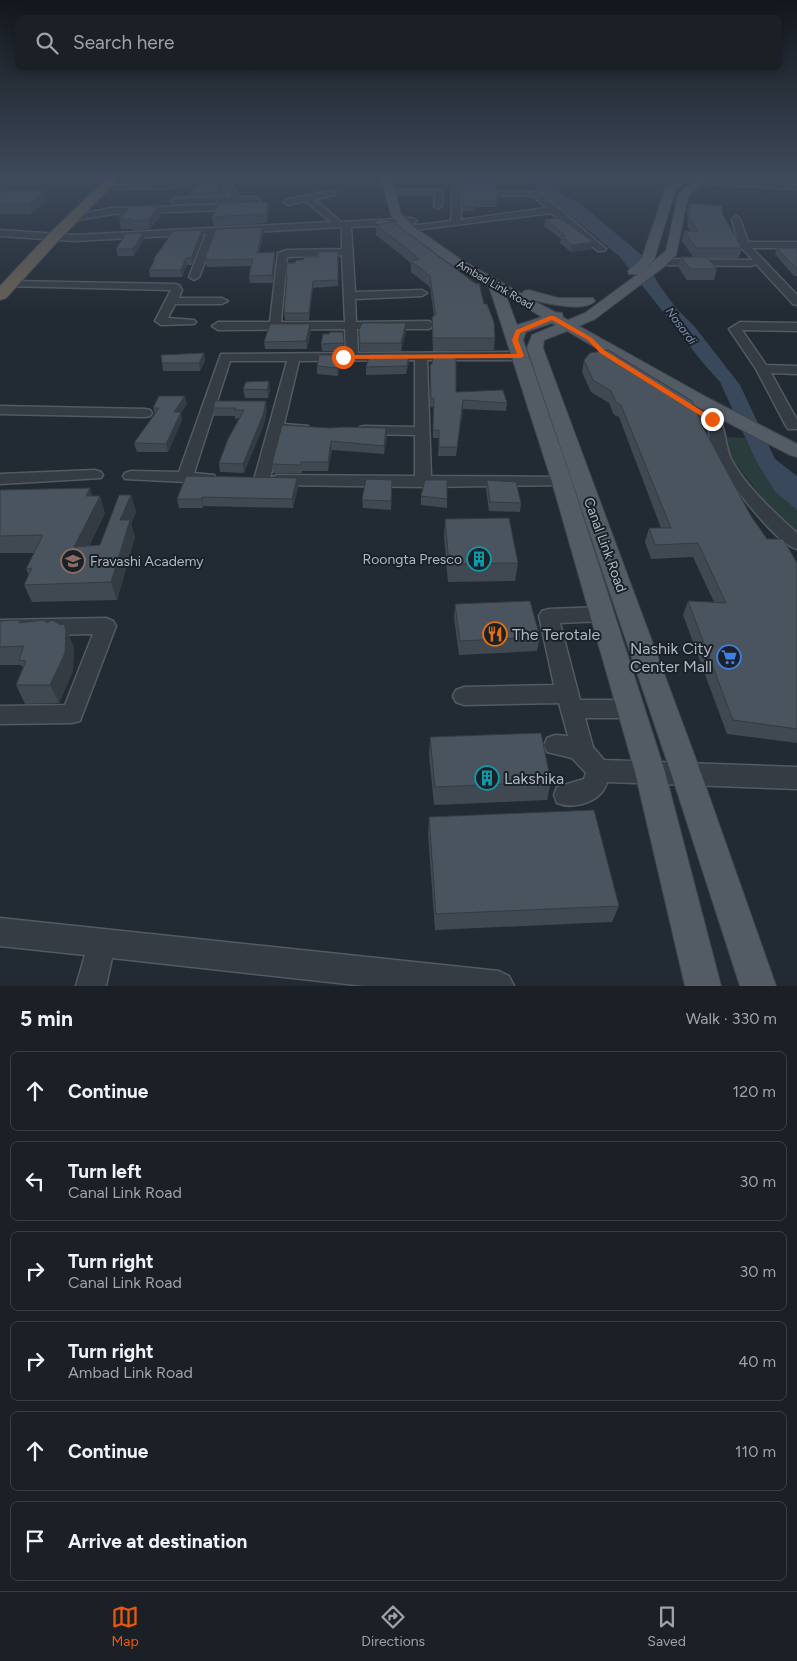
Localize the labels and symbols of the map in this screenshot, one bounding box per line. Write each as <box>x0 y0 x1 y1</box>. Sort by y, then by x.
street label: Ambad Link Road <box>455 258 535 312</box>
water label: Nasardi <box>662 305 700 348</box>
route start <box>332 346 355 369</box>
route end <box>701 408 724 431</box>
street label: Canal Link Road <box>580 495 630 595</box>
building icon: Roongta Presco <box>466 546 492 572</box>
school or university icon: Fravashi Academy <box>60 548 86 574</box>
place label: Roongta Presco <box>362 551 462 568</box>
place label: Fravashi Academy <box>90 553 204 570</box>
restaurant icon: The Terotale <box>482 621 508 647</box>
place label: The Terotale <box>512 625 600 644</box>
place label: Nashik City Center Mall <box>630 639 713 676</box>
supermarket icon: Nashik City Center Mall <box>716 644 742 670</box>
building icon: Lakshika <box>474 765 500 791</box>
place label: Lakshika <box>504 769 564 788</box>

